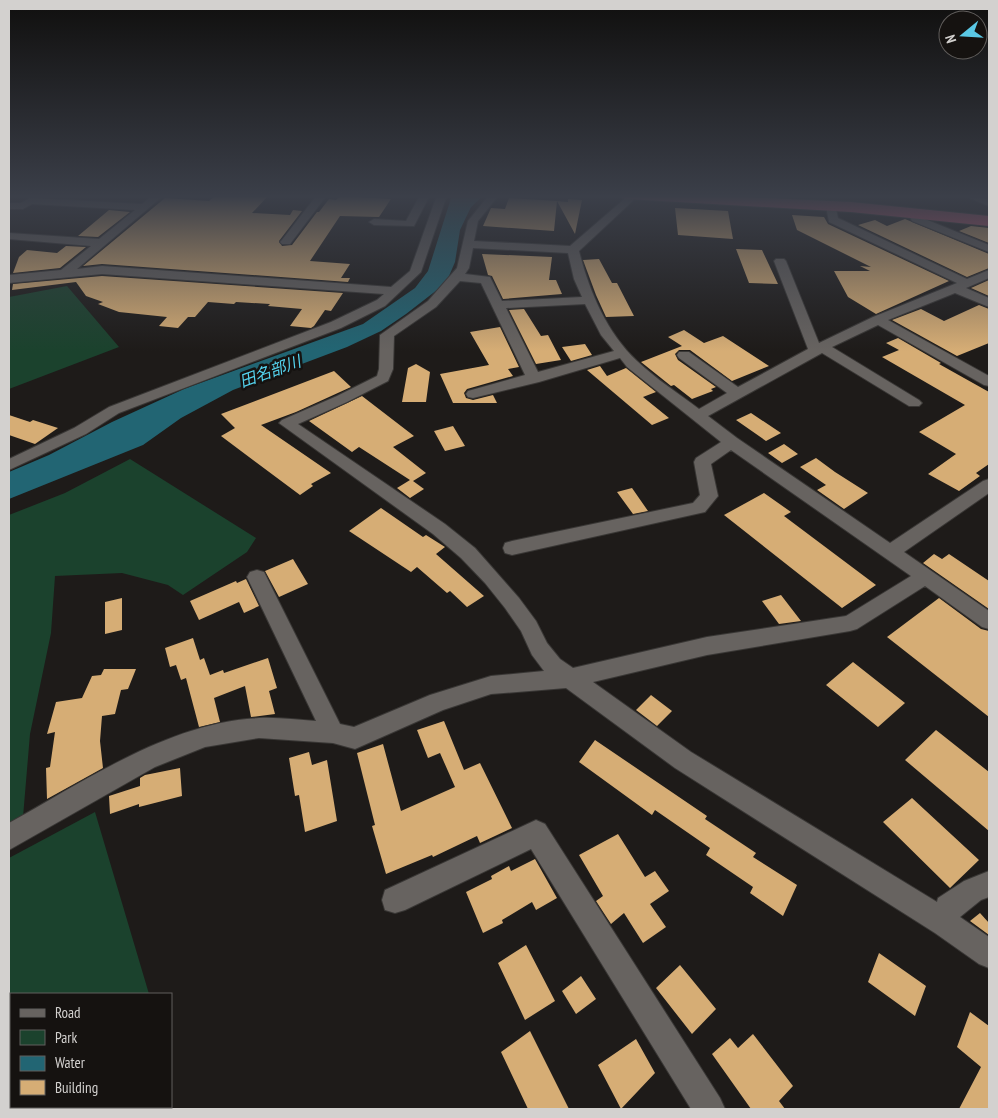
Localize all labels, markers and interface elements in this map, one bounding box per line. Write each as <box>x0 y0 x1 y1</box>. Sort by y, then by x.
north arrow <box>938 10 988 60</box>
text: N <box>941 33 960 45</box>
water label: 田名部川 <box>237 350 305 391</box>
legend <box>10 993 172 1108</box>
text: Road <box>55 1003 81 1022</box>
text: Park <box>55 1028 77 1047</box>
text: Water <box>55 1053 86 1072</box>
text: Building <box>55 1078 98 1097</box>

